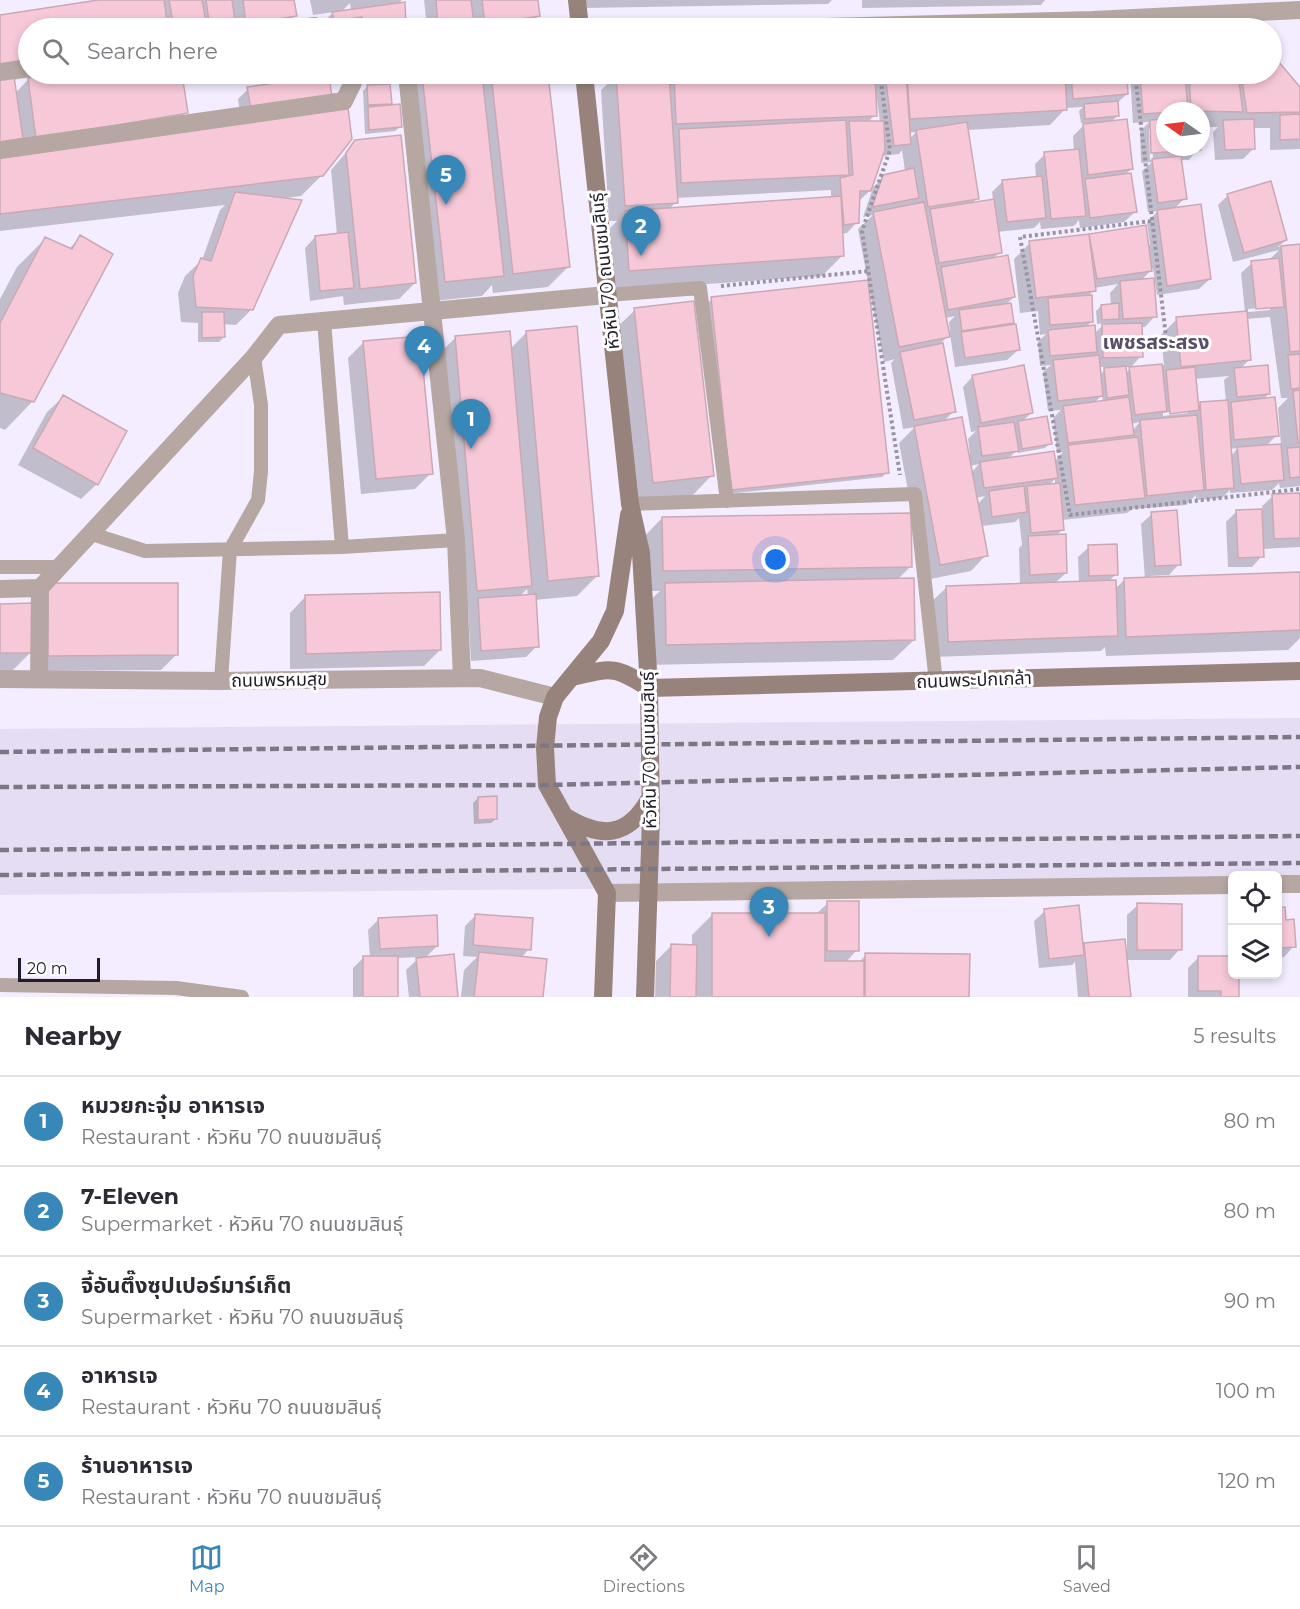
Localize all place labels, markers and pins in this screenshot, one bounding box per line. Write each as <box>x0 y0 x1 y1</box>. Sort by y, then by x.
pin: 5 <box>426 156 466 205</box>
pin: 2 <box>622 206 660 256</box>
pin: 4 <box>404 326 444 376</box>
pin: 1 <box>452 400 490 449</box>
pin: 3 <box>750 888 788 937</box>

